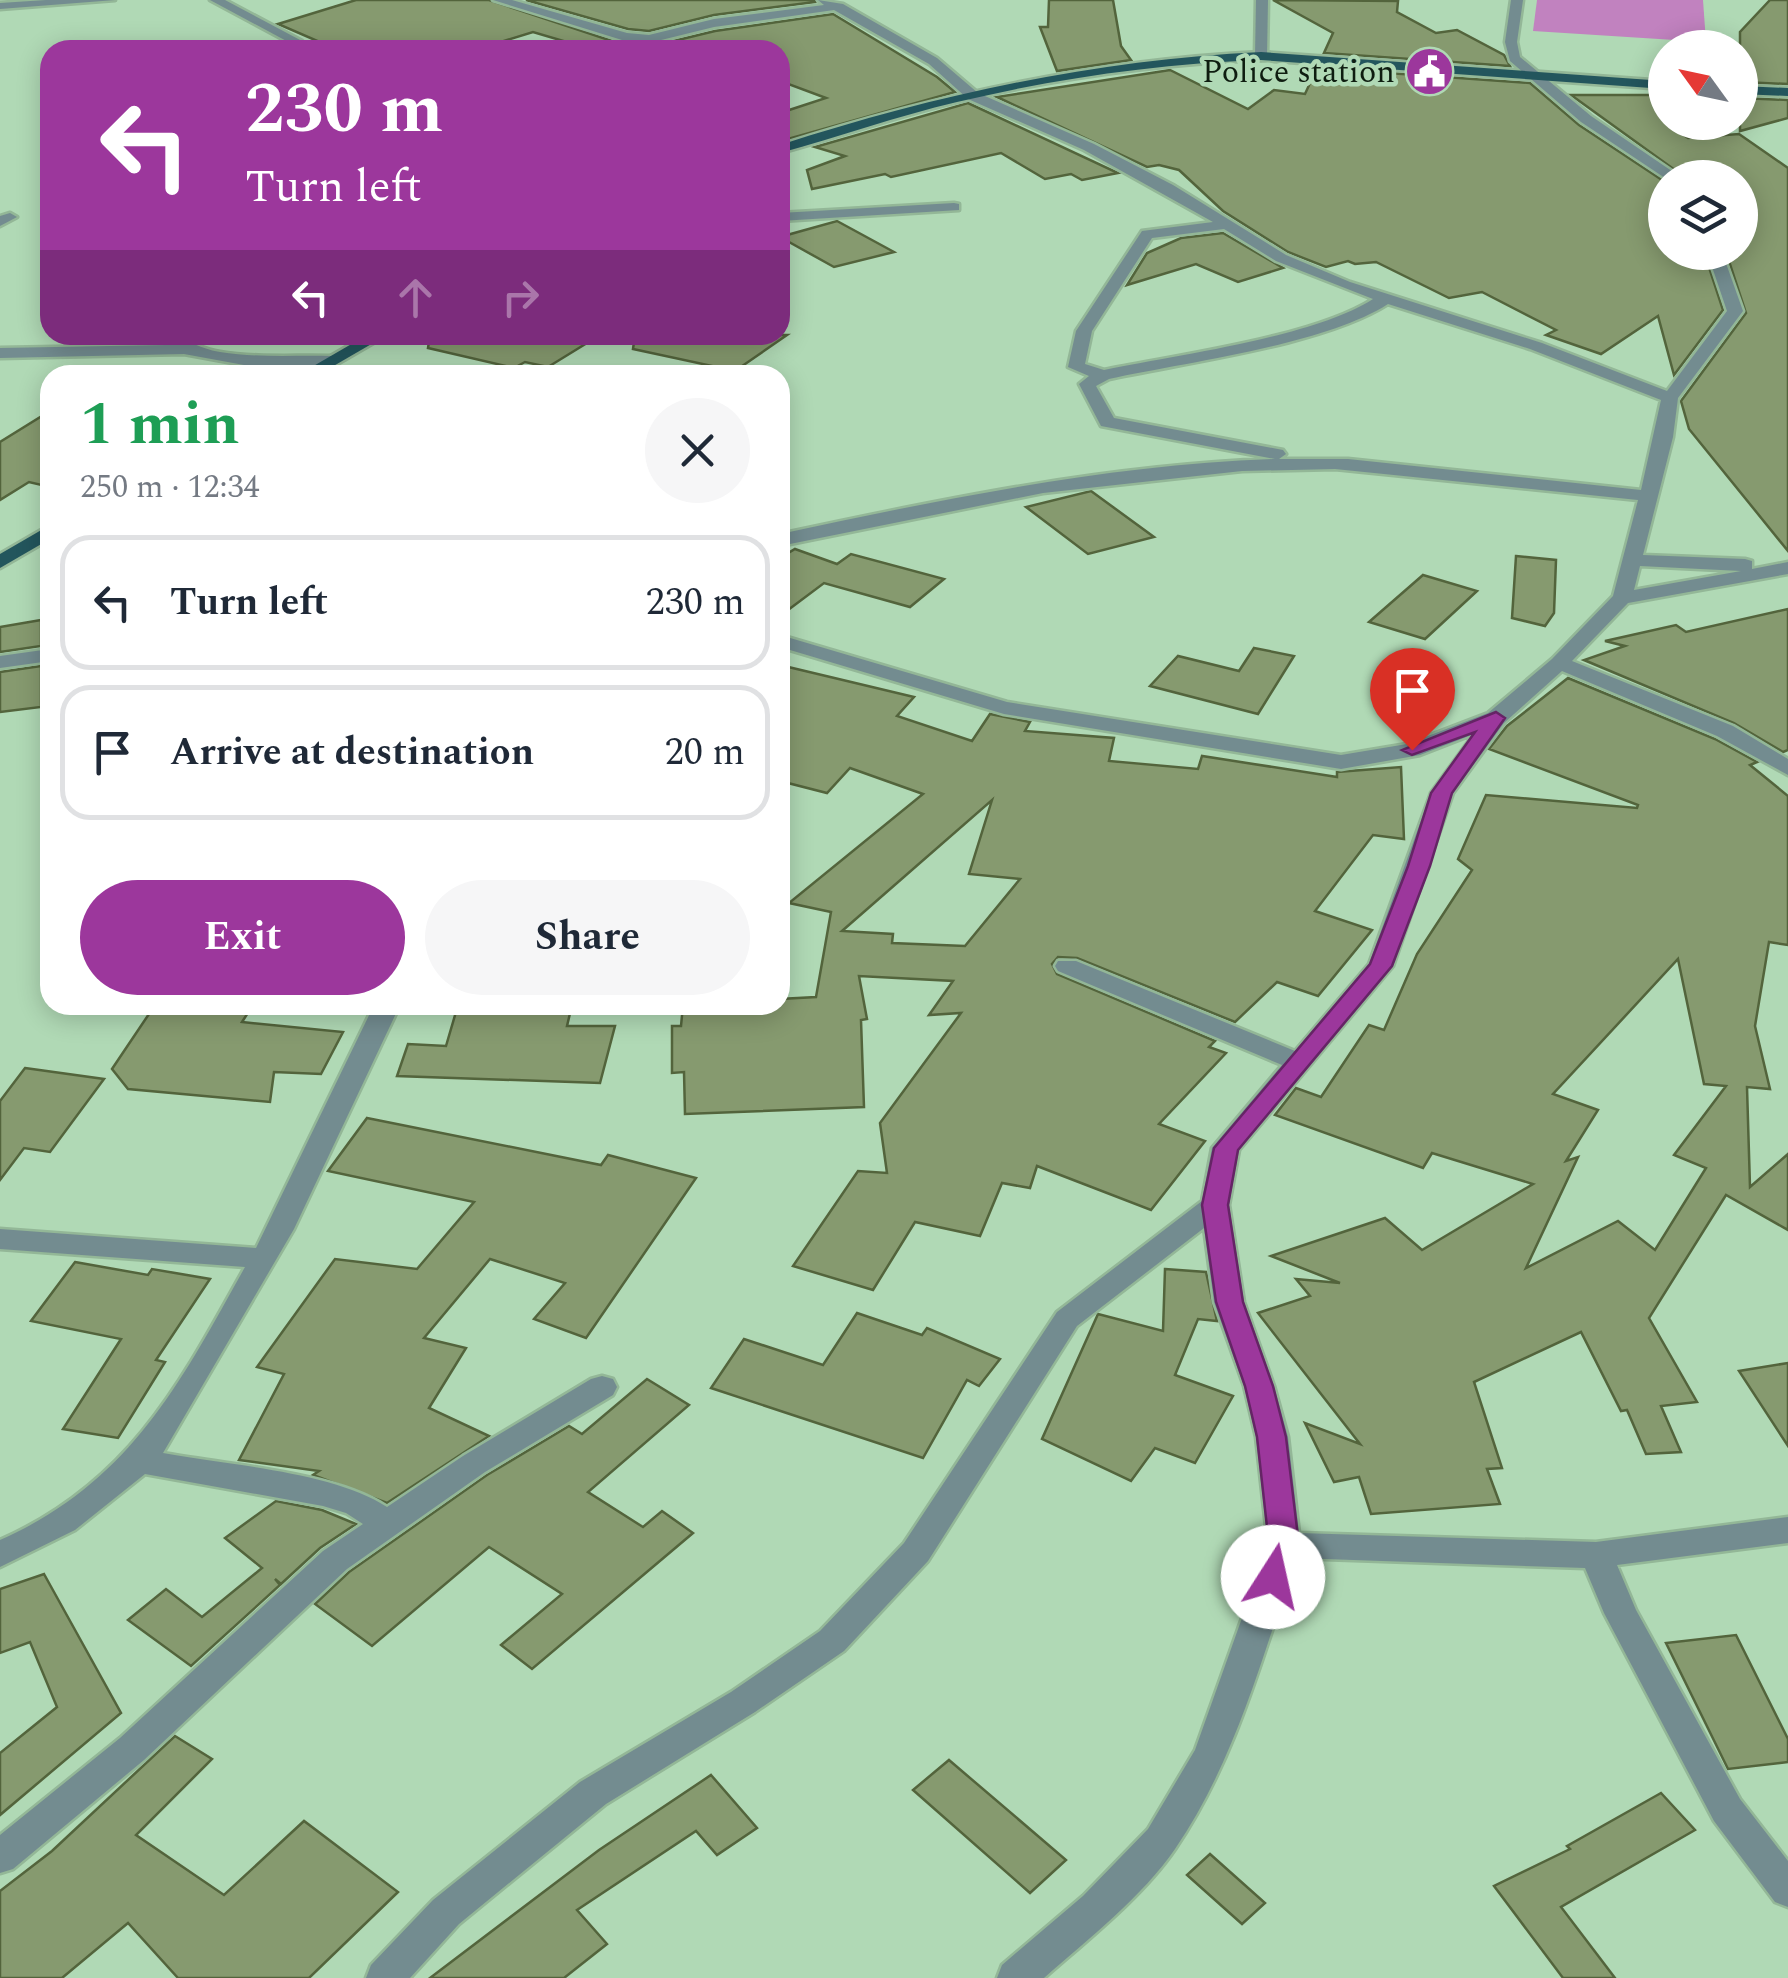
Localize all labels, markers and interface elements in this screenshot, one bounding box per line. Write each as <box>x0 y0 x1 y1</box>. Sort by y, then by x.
north arrow <box>1648 30 1758 140</box>
map controls <box>1648 30 1758 270</box>
public building icon: Police station <box>1404 45 1456 97</box>
place label: Police station <box>1202 48 1395 97</box>
text: 230 m <box>245 57 443 163</box>
icon: left <box>80 80 210 210</box>
text: Turn left <box>245 153 422 222</box>
button: layers <box>1648 160 1758 270</box>
icon: left <box>283 270 338 325</box>
icon: ahead <box>388 270 443 325</box>
icon: right <box>493 270 548 325</box>
text: 1 min <box>80 379 240 471</box>
button: close <box>645 398 750 503</box>
text: 250 m · 12:34 <box>80 463 260 512</box>
text: Turn left <box>170 574 328 632</box>
text: 230 m <box>646 574 745 632</box>
icon: left <box>85 575 140 630</box>
pin <box>1370 648 1455 751</box>
icon: arrive <box>1385 663 1440 718</box>
text: Arrive at destination <box>170 724 534 782</box>
text: 20 m <box>665 724 745 782</box>
icon: arrive <box>85 725 140 780</box>
button: Exit <box>80 880 405 995</box>
button: Share <box>425 880 750 995</box>
position arrow <box>1221 1525 1325 1629</box>

